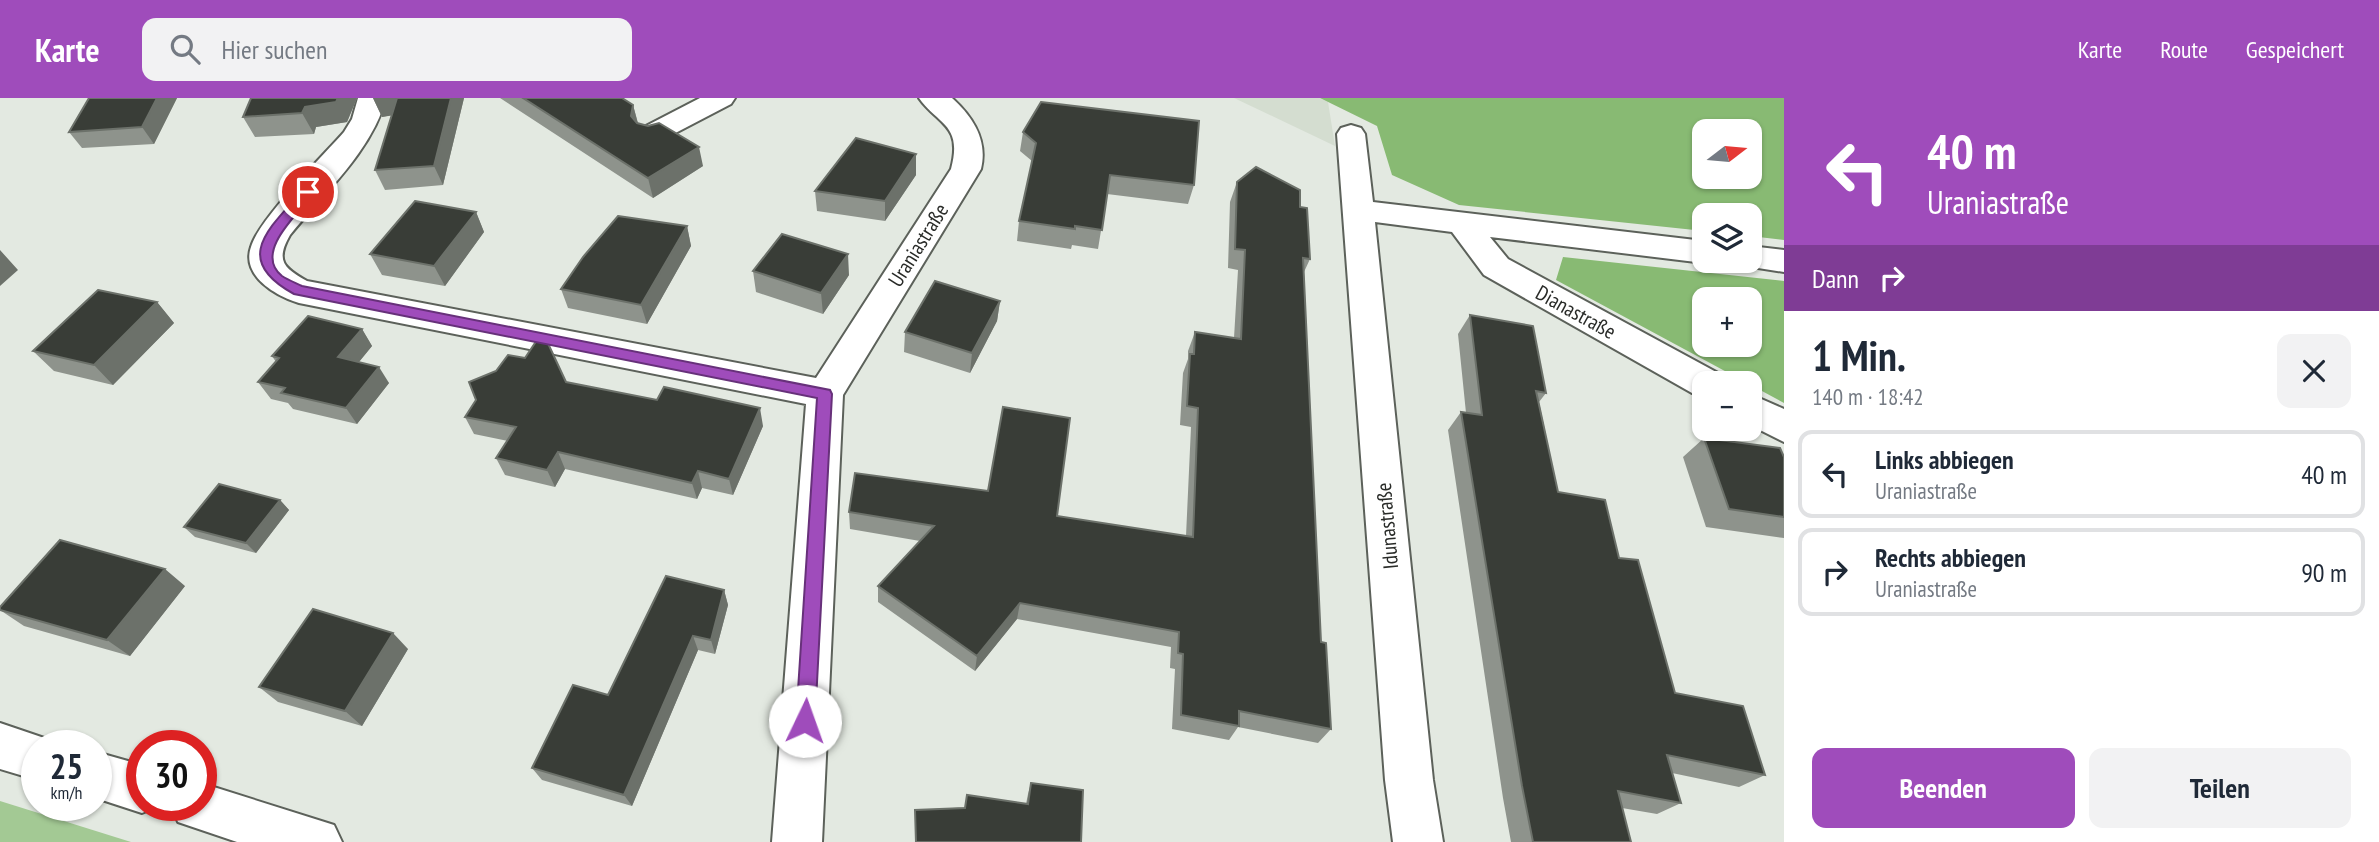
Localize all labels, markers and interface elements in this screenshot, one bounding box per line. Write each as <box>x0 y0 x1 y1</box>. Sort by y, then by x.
search box <box>142 18 632 81</box>
text: Karte <box>35 28 100 71</box>
icon: search <box>166 30 204 68</box>
text: Hier suchen <box>222 33 327 66</box>
text: Karte <box>2078 34 2122 65</box>
text: Route <box>2160 34 2208 65</box>
text: Gespeichert <box>2246 34 2344 65</box>
north arrow <box>1692 119 1762 189</box>
map controls <box>1692 119 1762 441</box>
text: 40 m <box>1927 119 2016 183</box>
icon: left <box>1812 126 1903 217</box>
pin <box>278 162 338 222</box>
icon: arrive <box>289 173 327 211</box>
text: Uraniastraße <box>1927 181 2069 223</box>
street label: Uraniastraße <box>882 198 954 292</box>
button: layers <box>1692 203 1762 273</box>
icon: right <box>1873 259 1911 297</box>
text: Dann <box>1812 262 1859 295</box>
street label: Dianastraße <box>1531 279 1621 345</box>
button: + <box>1692 287 1762 357</box>
text: 1 Min. <box>1812 328 1906 383</box>
button: close <box>2277 334 2351 408</box>
button: − <box>1692 371 1762 441</box>
text: 140 m · 18:42 <box>1812 382 1924 411</box>
text: Links abbiegen <box>1875 443 2014 476</box>
icon: left <box>1816 455 1854 493</box>
text: 40 m <box>2301 458 2347 491</box>
text: Uraniastraße <box>1875 476 1977 505</box>
street label: Idunastraße <box>1370 482 1404 570</box>
text: Rechts abbiegen <box>1875 541 2026 574</box>
icon: right <box>1816 553 1854 591</box>
text: 90 m <box>2301 556 2347 589</box>
text: Uraniastraße <box>1875 574 1977 603</box>
position arrow <box>768 684 842 758</box>
speed limit sign: 30 <box>126 730 217 821</box>
text: 25 <box>50 743 83 789</box>
button: Beenden <box>1812 748 2075 828</box>
button: Teilen <box>2089 748 2351 828</box>
text: km/h <box>51 781 82 804</box>

